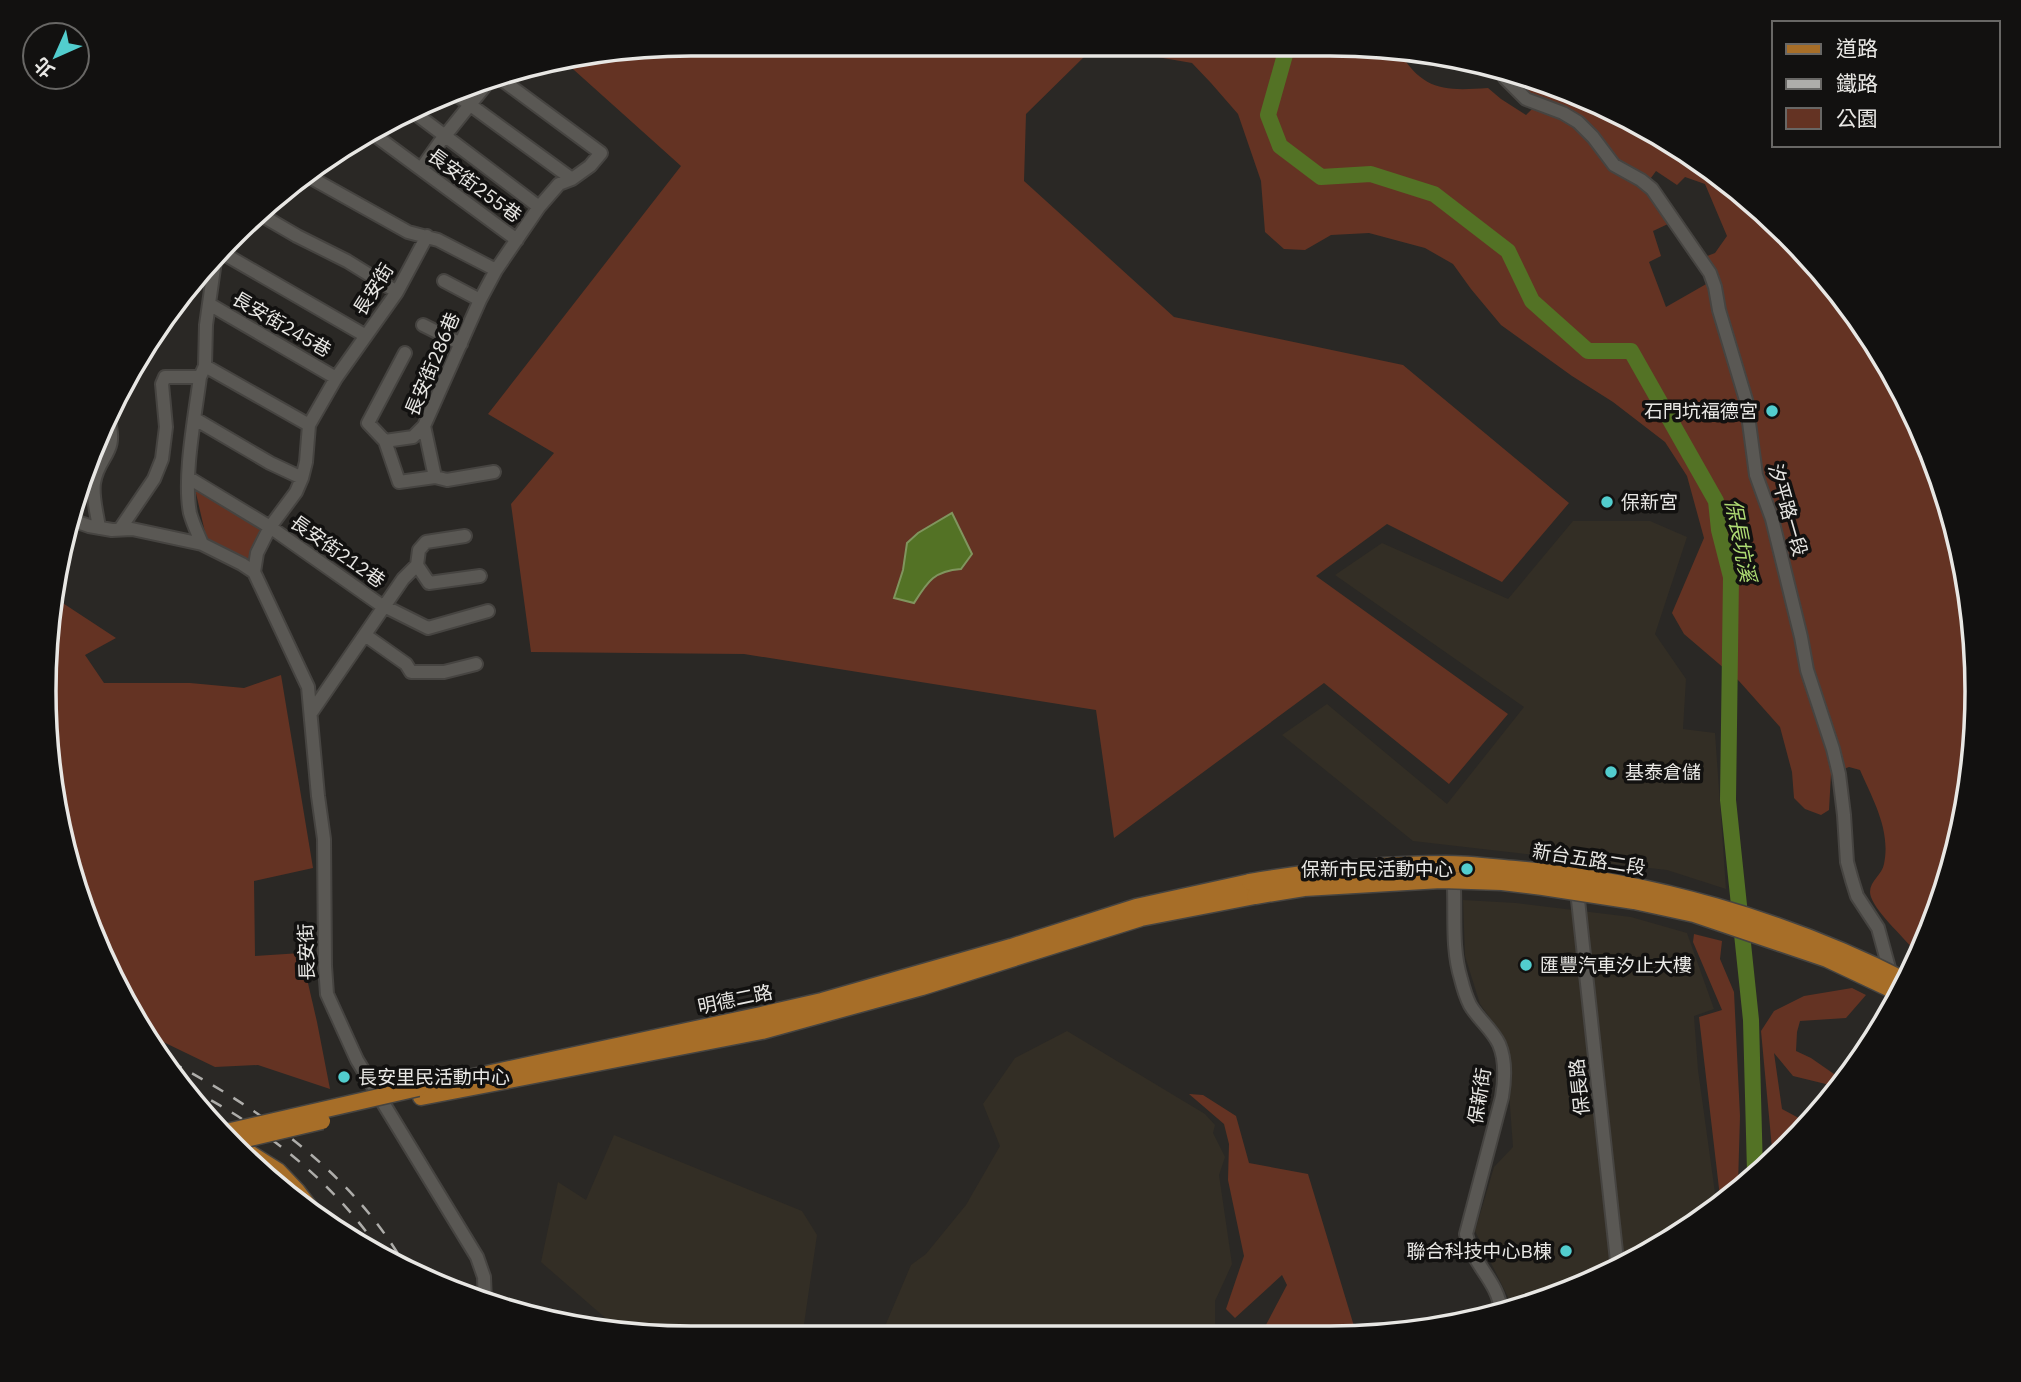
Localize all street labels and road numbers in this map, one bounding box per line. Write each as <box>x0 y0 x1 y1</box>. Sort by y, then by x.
street label: 長安街255巷 <box>423 143 527 227</box>
street label: 長安街 <box>348 258 398 320</box>
street label: 長安街245巷 <box>228 286 336 362</box>
street label: 長安街286巷 <box>399 309 465 419</box>
street label: 汐平路一段 <box>1763 461 1813 559</box>
street label: 長安街212巷 <box>286 510 390 592</box>
street label: 新台五路二段 <box>1531 838 1647 880</box>
street label: 長安街 <box>293 923 319 981</box>
street label: 明德二路 <box>695 979 775 1019</box>
street label: 保長路 <box>1564 1057 1594 1117</box>
street label: 保新街 <box>1463 1066 1495 1126</box>

